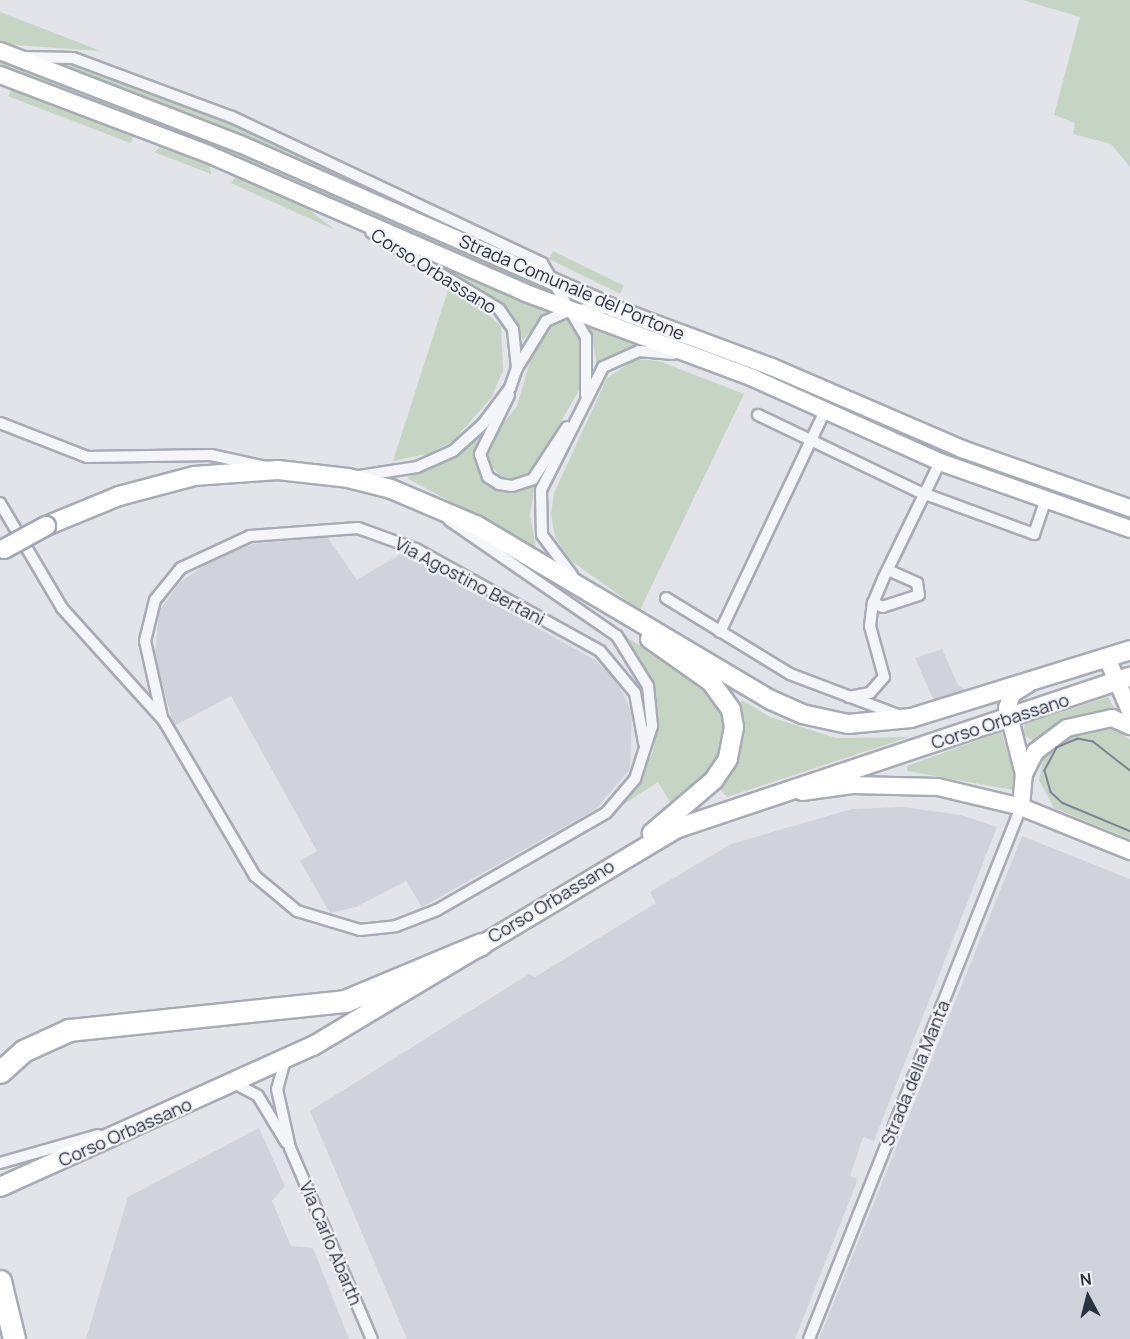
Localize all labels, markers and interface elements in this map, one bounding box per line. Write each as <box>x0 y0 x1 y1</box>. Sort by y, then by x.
street label: Corso Orbassano <box>367 224 501 318</box>
street label: Strada Comunale del Portone <box>456 230 688 344</box>
street label: Via Agostino Bertani <box>391 532 549 630</box>
street label: Corso Orbassano <box>928 689 1072 753</box>
street label: Corso Orbassano <box>484 855 618 947</box>
street label: Strada della Manta <box>876 997 954 1149</box>
street label: Corso Orbassano <box>55 1093 195 1171</box>
street label: Via Carlo Abarth <box>295 1178 367 1308</box>
north arrow <box>1058 1267 1118 1327</box>
text: N <box>1079 1268 1093 1291</box>

